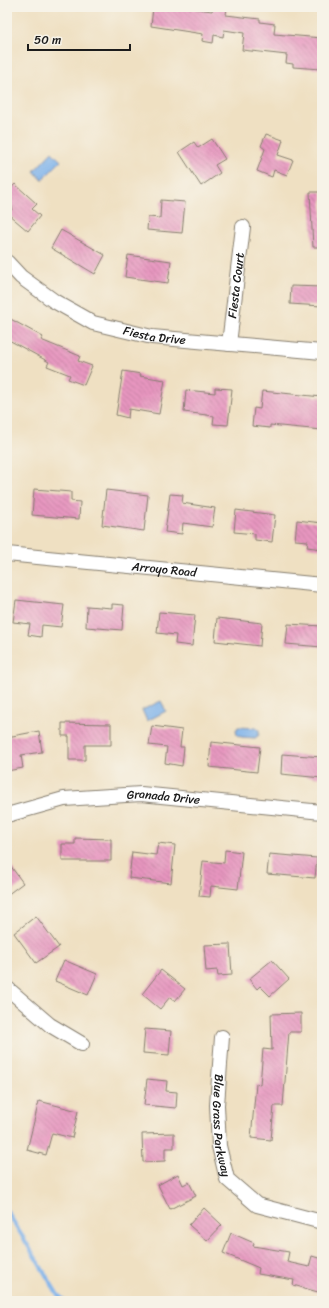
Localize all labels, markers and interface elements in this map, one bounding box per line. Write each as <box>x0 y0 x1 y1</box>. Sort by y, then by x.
scale bar <box>28 26 130 52</box>
text: 50 m <box>34 29 61 51</box>
street label: Fiesta Court <box>221 251 251 320</box>
street label: Fiesta Drive <box>121 320 187 351</box>
street label: Arroyo Road <box>130 555 199 584</box>
street label: Granada Drive <box>126 783 201 811</box>
street label: Blue Grass Parkway <box>206 1073 237 1180</box>

